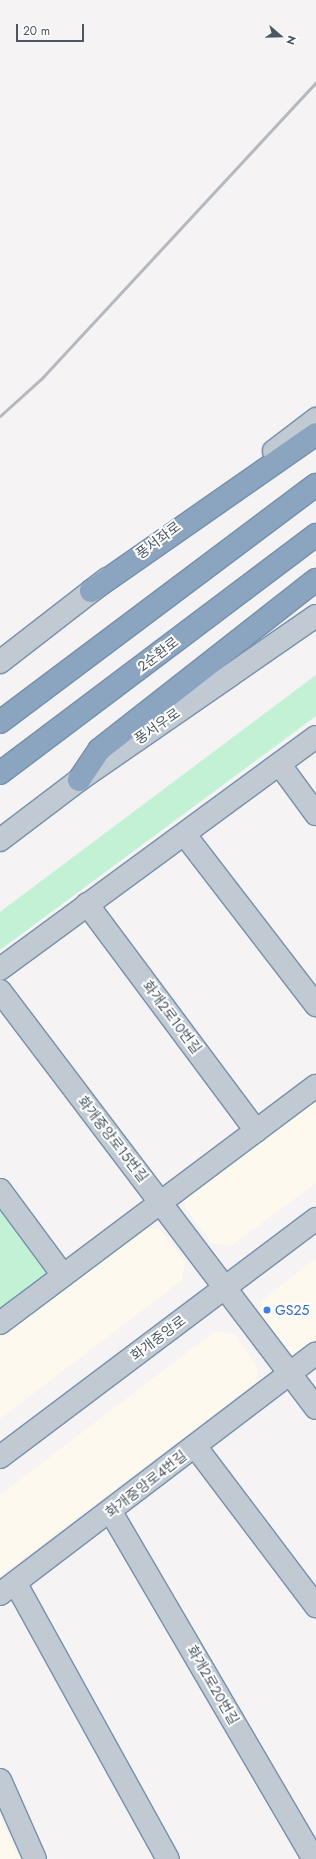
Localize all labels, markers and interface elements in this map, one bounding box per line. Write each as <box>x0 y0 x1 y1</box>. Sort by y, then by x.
scale bar <box>18 16 86 42</box>
north arrow <box>260 16 300 56</box>
text: 20 m <box>23 22 50 40</box>
text: N <box>282 33 300 47</box>
street label: 풍서좌로 <box>132 518 184 562</box>
street label: 2순환로 <box>134 633 182 675</box>
street label: 풍서우로 <box>131 704 183 748</box>
street label: 화개2로10번길 <box>139 977 205 1057</box>
street label: 화개중앙로15번길 <box>74 1093 152 1185</box>
place label: GS25 <box>275 1302 309 1318</box>
marker: GS25 <box>262 1305 272 1315</box>
street label: 화개중앙로 <box>127 1312 189 1364</box>
street label: 화개중앙로4번길 <box>102 1447 190 1521</box>
street label: 화개2로20번길 <box>184 1642 242 1728</box>

